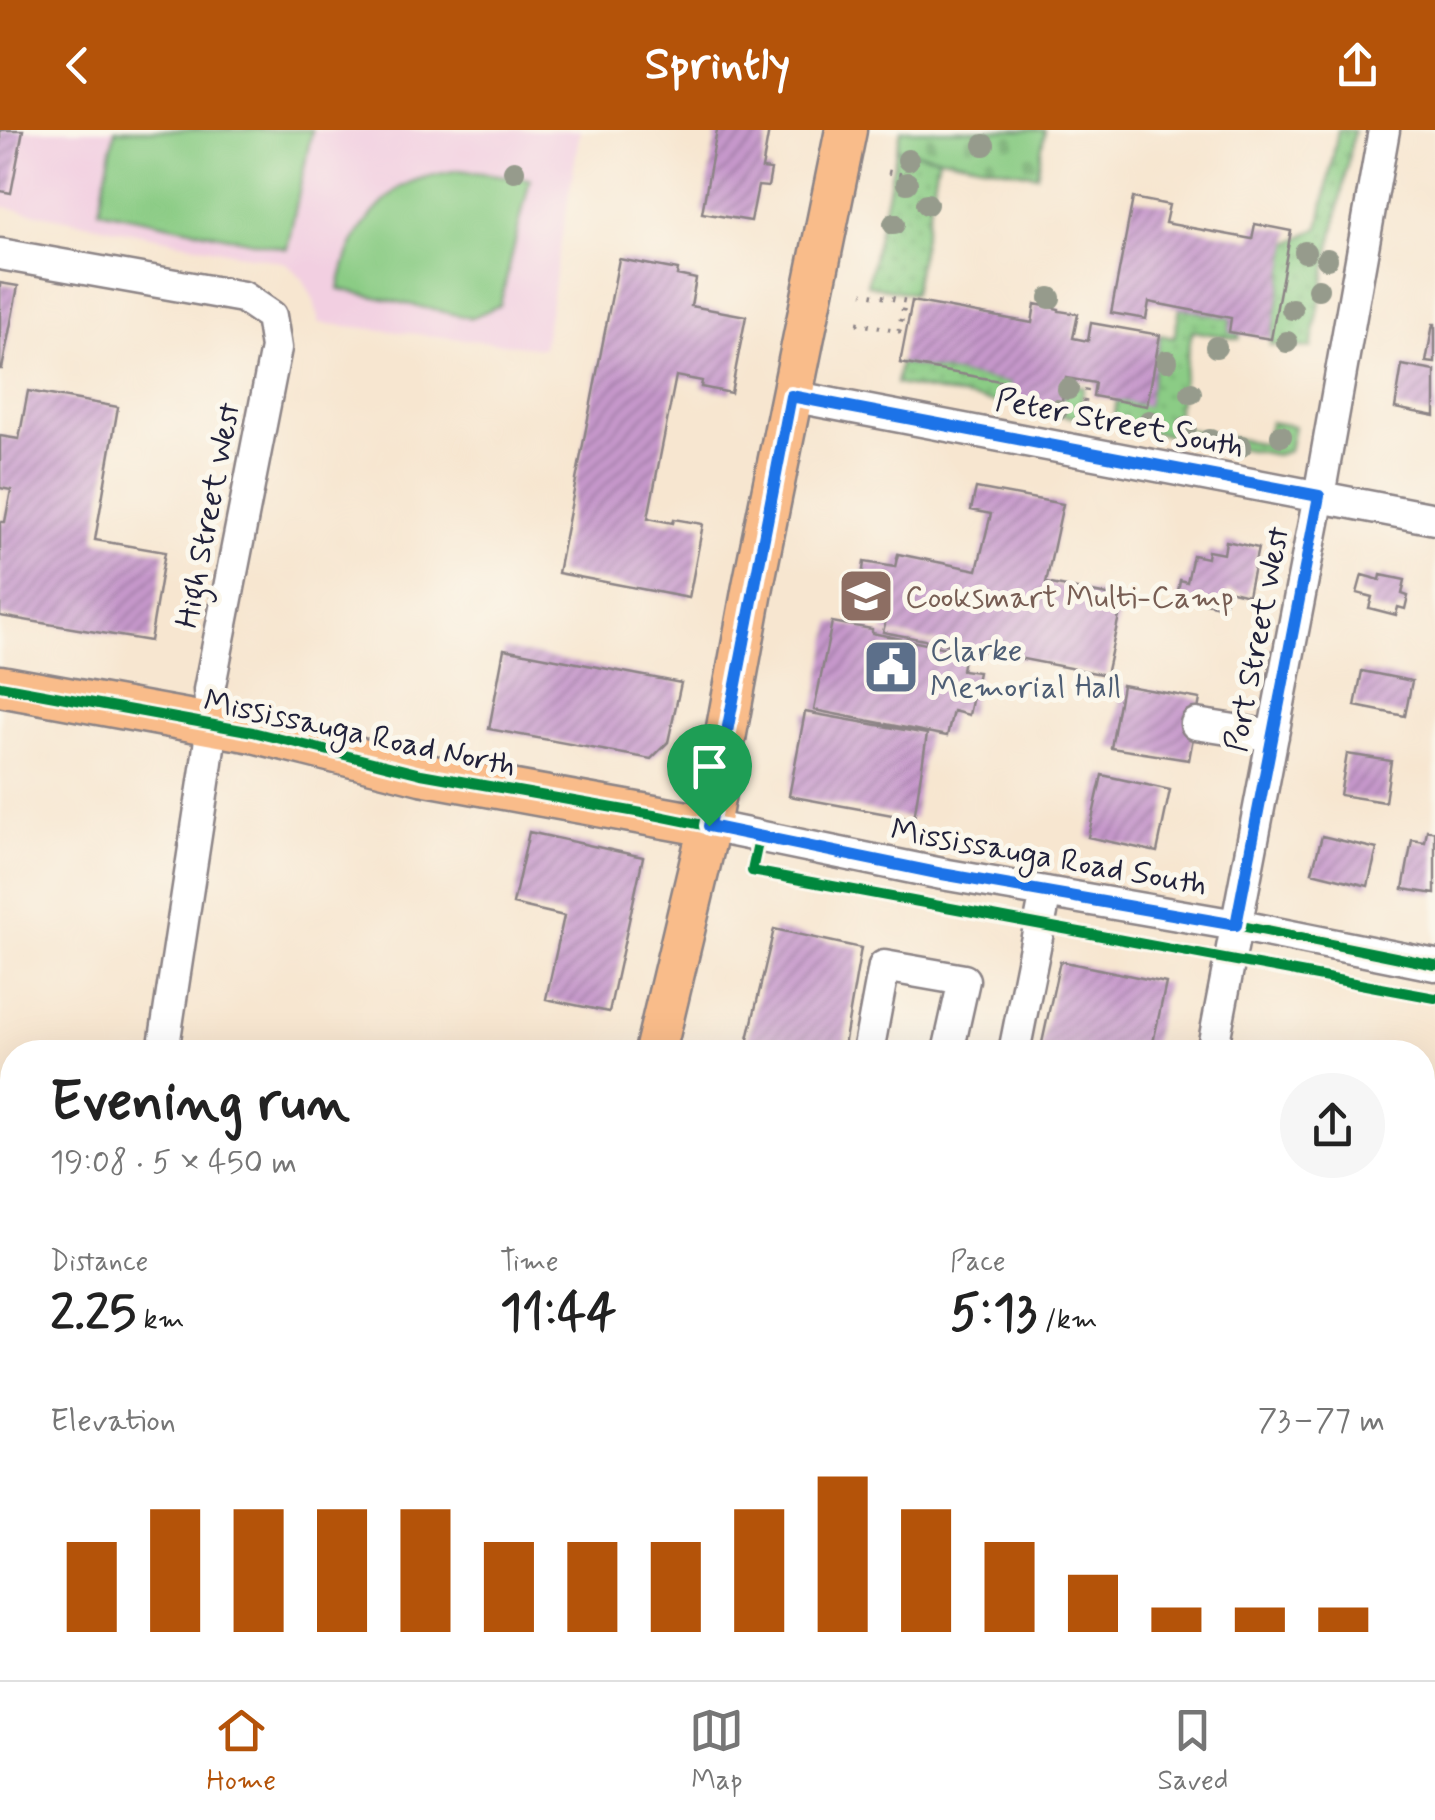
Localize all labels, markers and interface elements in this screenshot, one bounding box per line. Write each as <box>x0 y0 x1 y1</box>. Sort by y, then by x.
text: Sprintly <box>645 36 790 95</box>
icon: back <box>50 38 105 93</box>
icon: share <box>1330 38 1385 93</box>
street label: Peter Street South <box>992 379 1247 469</box>
street label: High Street West <box>167 399 254 632</box>
street label: Port Street West <box>1216 523 1300 756</box>
school or university icon: Cooksmart Multi-Camp <box>836 566 896 626</box>
place label: Cooksmart Multi-Camp <box>905 577 1234 619</box>
place label: Clarke Memorial Hall <box>930 630 1121 709</box>
public building icon: Clarke Memorial Hall <box>861 637 921 697</box>
street label: Mississauga Road North <box>199 680 519 789</box>
pin <box>667 724 752 827</box>
icon: arrive <box>682 739 737 794</box>
street label: Mississauga Road South <box>887 809 1210 908</box>
text: Evening run <box>50 1068 350 1140</box>
button: share <box>1280 1073 1385 1178</box>
text: 19:08 · 5 × 450 m <box>50 1142 297 1184</box>
text: Distance <box>50 1244 148 1281</box>
text: Time <box>500 1244 559 1281</box>
text: Pace <box>950 1244 1006 1281</box>
text: 2.25 <box>50 1281 136 1347</box>
text: 11:44 <box>500 1281 617 1347</box>
text: 5:13 <box>950 1281 1037 1347</box>
text: km <box>136 1302 184 1339</box>
text: /km <box>1037 1302 1097 1339</box>
text: Elevation <box>50 1400 176 1442</box>
text: 73–77 m <box>1258 1400 1385 1442</box>
tab: Home <box>207 1703 276 1800</box>
tab: Map <box>689 1703 744 1800</box>
tab: Saved <box>1158 1703 1228 1800</box>

